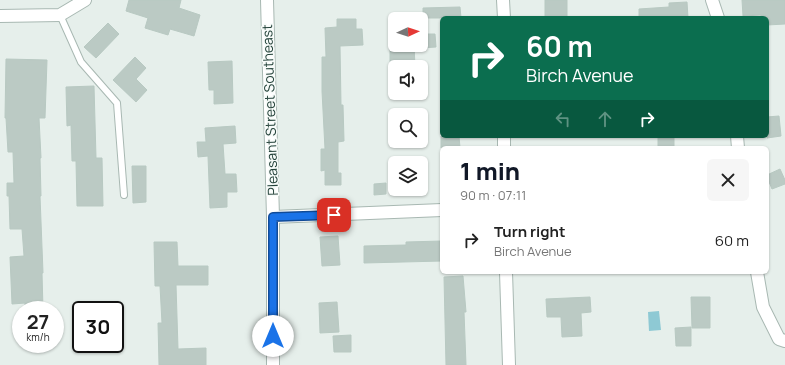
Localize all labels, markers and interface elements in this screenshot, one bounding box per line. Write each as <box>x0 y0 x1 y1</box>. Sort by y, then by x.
north arrow <box>388 12 428 52</box>
map controls <box>388 12 428 196</box>
street label: Pleasant Street Southeast <box>257 24 282 196</box>
text: 60 m <box>526 27 593 65</box>
icon: right <box>460 32 512 84</box>
button: sound <box>388 60 428 100</box>
text: Birch Avenue <box>526 63 633 87</box>
button: search <box>388 108 428 148</box>
icon: left <box>552 108 574 130</box>
icon: ahead <box>594 108 616 130</box>
icon: right <box>636 108 658 130</box>
text: 1 min <box>460 154 520 187</box>
button: layers <box>388 156 428 196</box>
button: close <box>707 159 749 201</box>
text: 90 m · 07:11 <box>460 186 526 204</box>
pin <box>317 198 351 232</box>
icon: arrive <box>323 204 345 226</box>
text: Turn right <box>494 221 565 242</box>
icon: right <box>460 229 482 251</box>
text: 60 m <box>715 230 749 251</box>
text: Birch Avenue <box>494 242 572 260</box>
speed limit sign: 30 <box>72 301 124 353</box>
text: 27 <box>27 308 49 335</box>
position arrow <box>252 315 294 357</box>
text: km/h <box>26 330 50 344</box>

